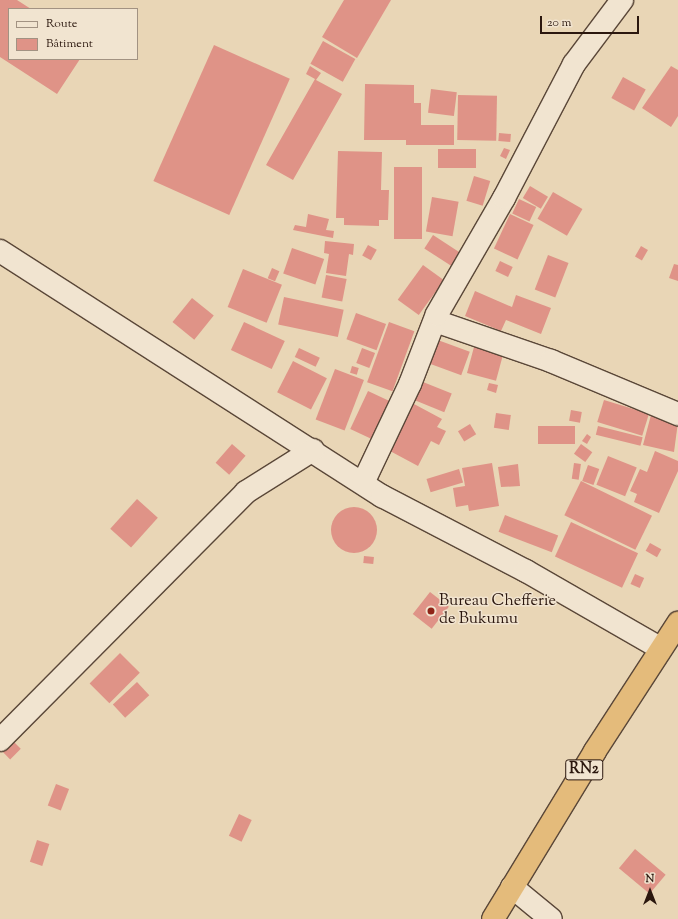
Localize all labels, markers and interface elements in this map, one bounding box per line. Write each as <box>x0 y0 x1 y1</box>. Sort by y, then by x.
legend <box>8 8 138 60</box>
scale bar <box>542 8 641 34</box>
text: 20 m <box>547 14 571 32</box>
text: Route <box>46 15 77 33</box>
text: Bâtiment <box>46 35 93 53</box>
place label: Bureau Chefferie de Bukumu <box>439 592 556 630</box>
marker: Bureau Chefferie de Bukumu <box>426 606 436 616</box>
road number: RN2 <box>565 757 603 783</box>
north arrow <box>630 871 670 911</box>
text: N <box>646 871 654 887</box>

